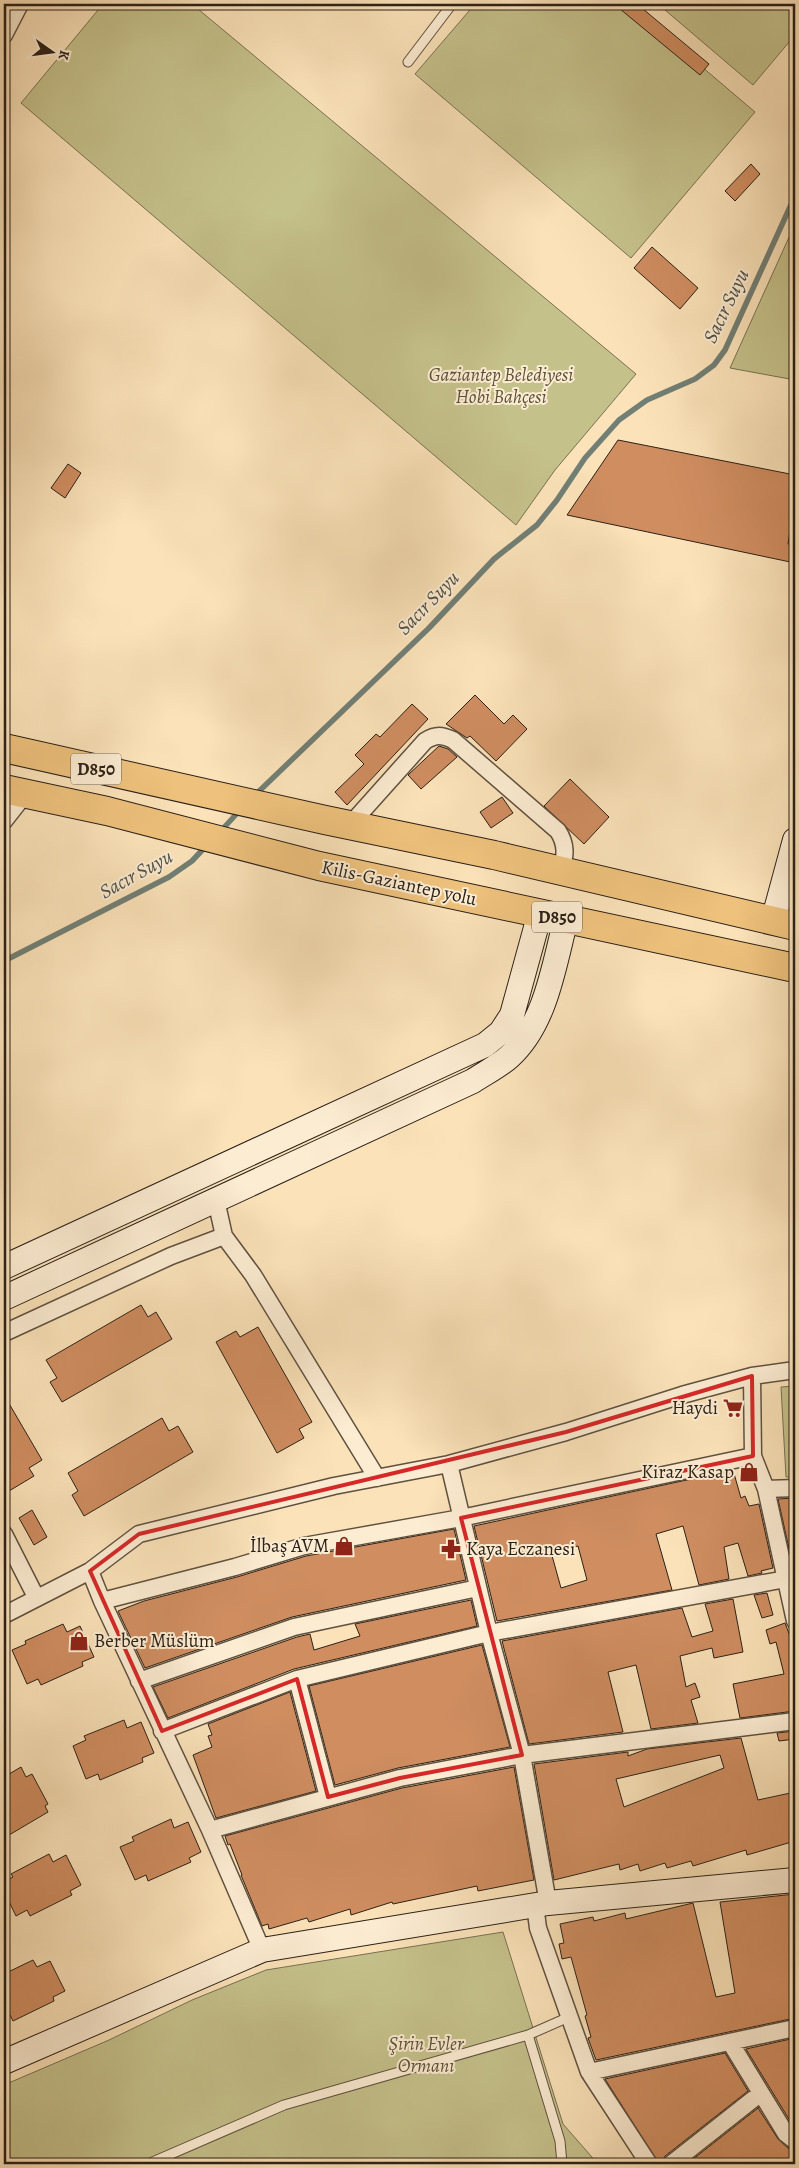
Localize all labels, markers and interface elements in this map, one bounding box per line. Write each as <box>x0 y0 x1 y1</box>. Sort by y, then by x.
north arrow <box>28 28 78 78</box>
text: K <box>54 48 74 63</box>
water label: Sacır Suyu <box>696 264 756 348</box>
park label: Gaziantep Belediyesi Hobi Bahçesi <box>429 362 573 410</box>
water label: Sacır Suyu <box>391 565 465 641</box>
road number: D850 <box>71 754 121 784</box>
water label: Sacır Suyu <box>95 843 178 905</box>
street label: Kilis-Gaziantep yolu <box>319 854 480 912</box>
road number: D850 <box>532 902 582 932</box>
place label: Haydi <box>672 1395 718 1421</box>
supermarket icon: Haydi <box>722 1397 744 1419</box>
place label: Kiraz Kasap <box>641 1459 734 1485</box>
shop icon: Kiraz Kasap <box>738 1461 760 1483</box>
place label: İlbaş AVM <box>250 1533 329 1559</box>
shop icon: İlbaş AVM <box>333 1535 355 1557</box>
place label: Kaya Eczanesi <box>466 1536 575 1562</box>
pharmacy icon: Kaya Eczanesi <box>440 1538 462 1560</box>
place label: Berber Müslüm <box>94 1628 215 1654</box>
shop icon: Berber Müslüm <box>68 1630 90 1652</box>
park label: Şirin Evler Ormanı <box>388 2031 465 2079</box>

